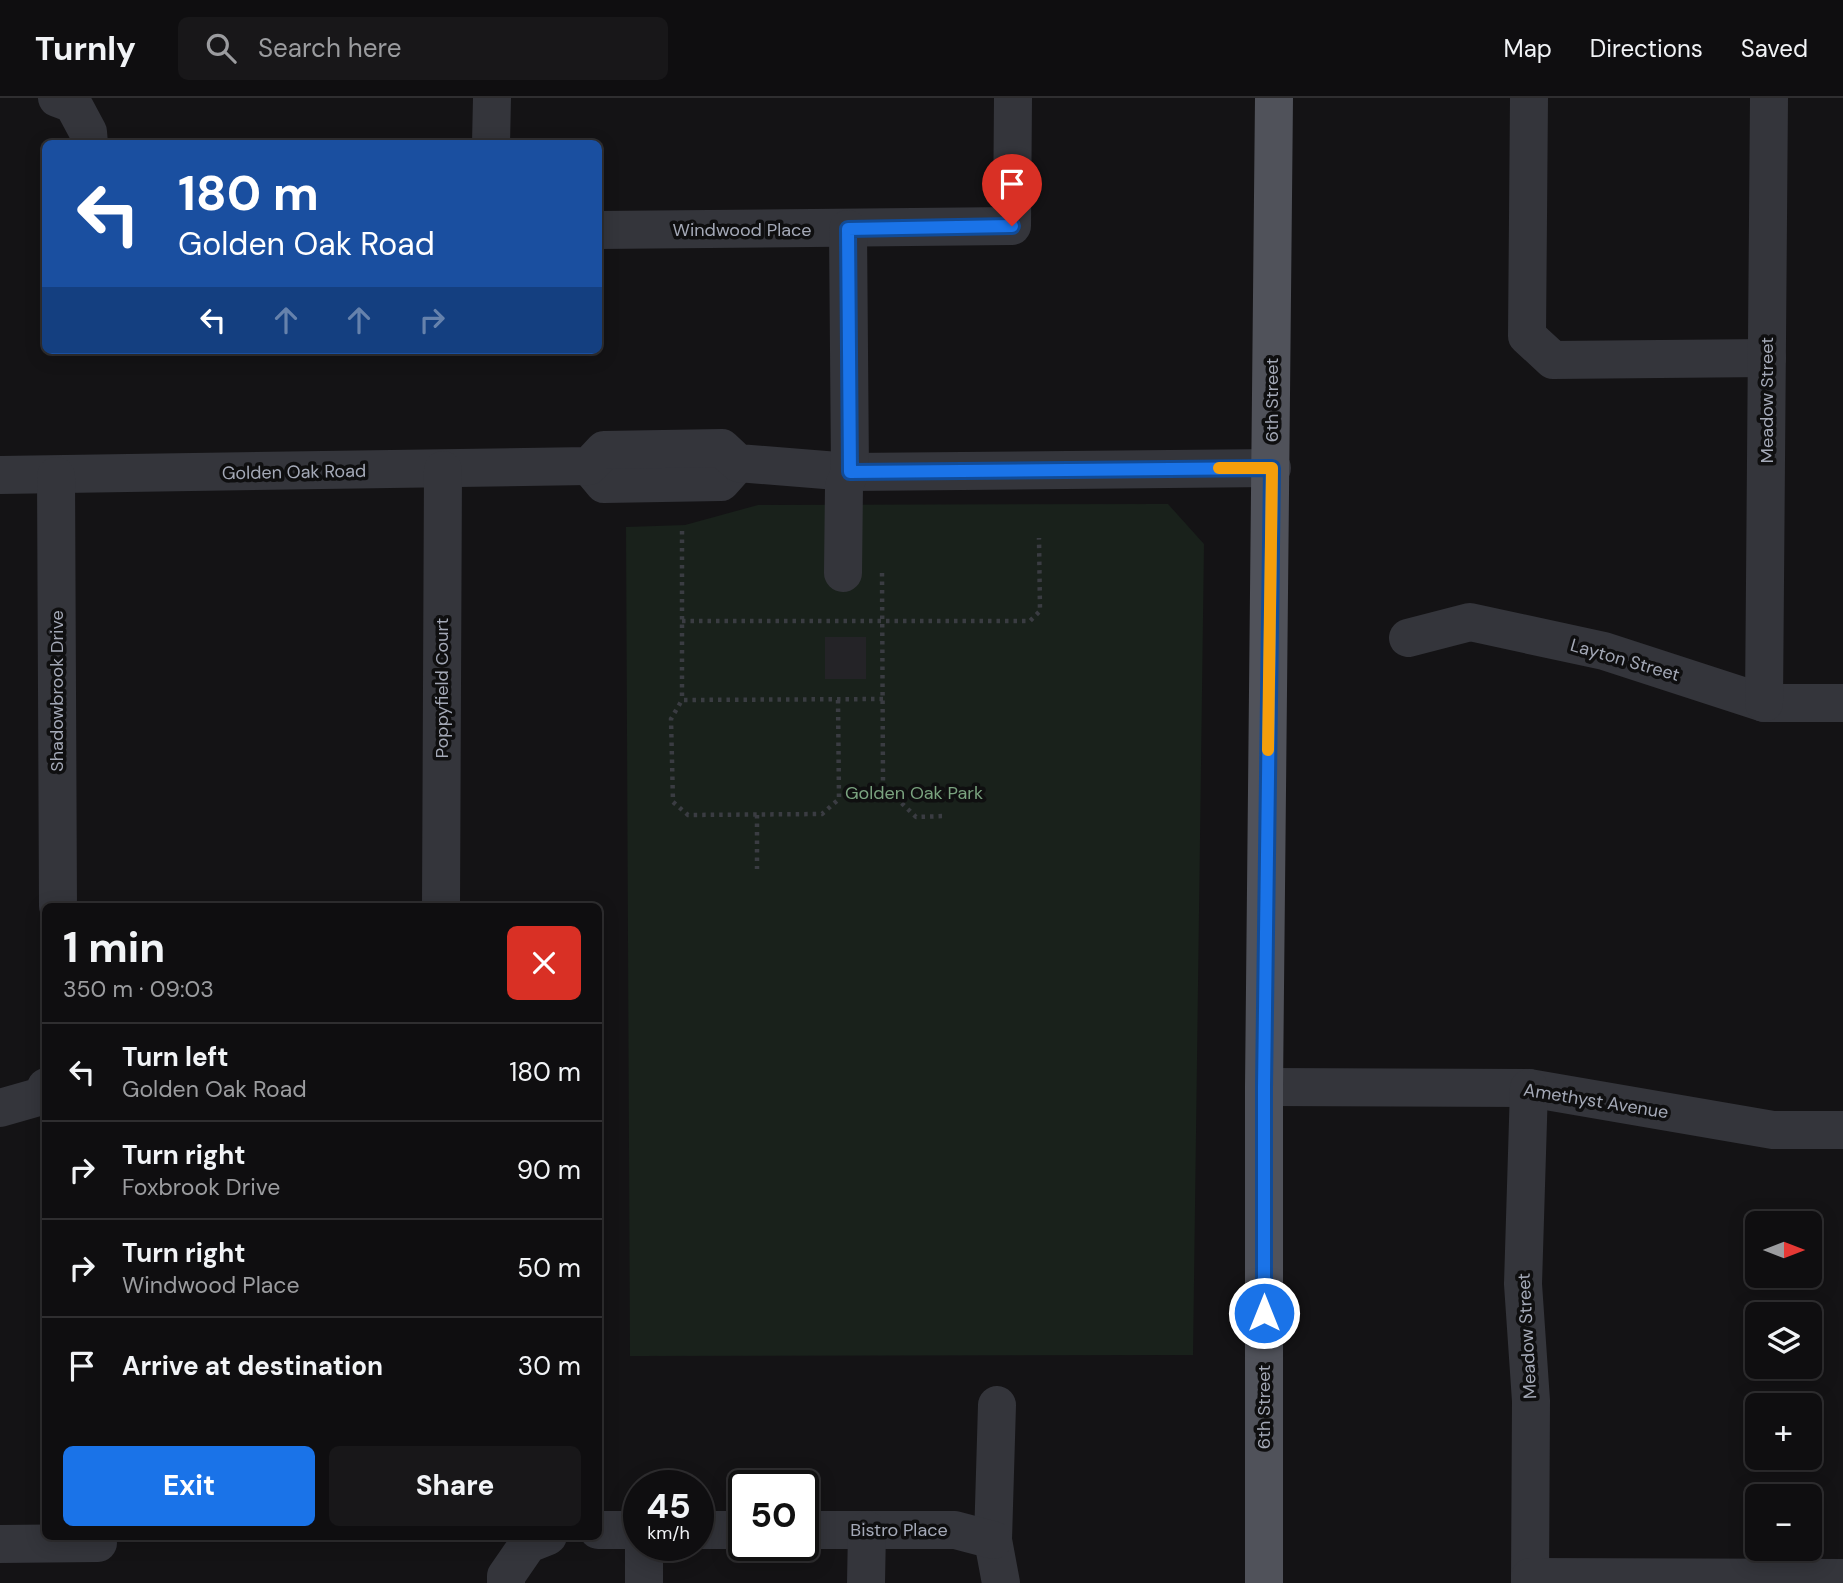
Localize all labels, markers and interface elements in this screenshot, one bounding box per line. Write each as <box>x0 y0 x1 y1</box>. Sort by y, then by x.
search box <box>178 17 668 80</box>
text: Turnly <box>35 27 136 70</box>
icon: search <box>202 29 240 67</box>
text: Search here <box>258 31 401 65</box>
text: Map <box>1504 33 1552 64</box>
text: Directions <box>1590 33 1703 64</box>
text: Saved <box>1741 33 1808 64</box>
pin <box>982 154 1042 226</box>
text: 180 m <box>178 161 319 225</box>
icon: arrive <box>993 165 1031 203</box>
icon: left <box>63 168 154 259</box>
street label: Windwood Place <box>673 218 811 242</box>
text: Golden Oak Road <box>178 223 435 265</box>
icon: left <box>194 301 232 339</box>
icon: ahead <box>267 301 305 339</box>
icon: ahead <box>340 301 378 339</box>
icon: right <box>413 301 451 339</box>
street label: Meadow Street <box>1755 337 1779 463</box>
street label: 6th Street <box>1260 358 1284 442</box>
street label: Golden Oak Road <box>222 459 366 485</box>
street label: Shadowbrook Drive <box>45 610 69 772</box>
street label: Poppyfield Court <box>430 618 454 758</box>
street label: Layton Street <box>1568 633 1682 687</box>
park label: Golden Oak Park <box>845 781 983 805</box>
text: 1 min <box>63 920 165 975</box>
button: close <box>507 926 581 1000</box>
text: 350 m · 09:03 <box>63 974 214 1004</box>
text: Turn left <box>122 1040 229 1074</box>
icon: left <box>63 1053 101 1091</box>
text: 180 m <box>509 1055 581 1089</box>
text: Golden Oak Road <box>122 1074 307 1104</box>
street label: Amethyst Avenue <box>1522 1078 1670 1124</box>
text: Turn right <box>122 1138 246 1172</box>
icon: right <box>63 1151 101 1189</box>
text: 90 m <box>517 1153 581 1187</box>
text: Foxbrook Drive <box>122 1172 280 1202</box>
north arrow <box>1745 1211 1822 1288</box>
map controls <box>1745 1211 1822 1561</box>
text: Turn right <box>122 1236 246 1270</box>
icon: right <box>63 1249 101 1287</box>
text: 50 m <box>517 1251 581 1285</box>
text: Windwood Place <box>122 1270 300 1300</box>
street label: Meadow Street <box>1512 1272 1542 1400</box>
position arrow <box>1227 1276 1301 1350</box>
button: layers <box>1745 1302 1822 1379</box>
icon: arrive <box>63 1347 101 1385</box>
text: Arrive at destination <box>122 1349 383 1383</box>
text: 30 m <box>518 1349 581 1383</box>
street label: 6th Street <box>1252 1365 1276 1449</box>
button: + <box>1745 1393 1822 1470</box>
button: Exit <box>63 1446 315 1526</box>
button: Share <box>329 1446 581 1526</box>
speed limit sign: 50 <box>728 1470 819 1561</box>
text: 45 <box>646 1483 691 1529</box>
button: − <box>1745 1484 1822 1561</box>
street label: Bistro Place <box>850 1518 948 1542</box>
text: km/h <box>647 1521 690 1545</box>

